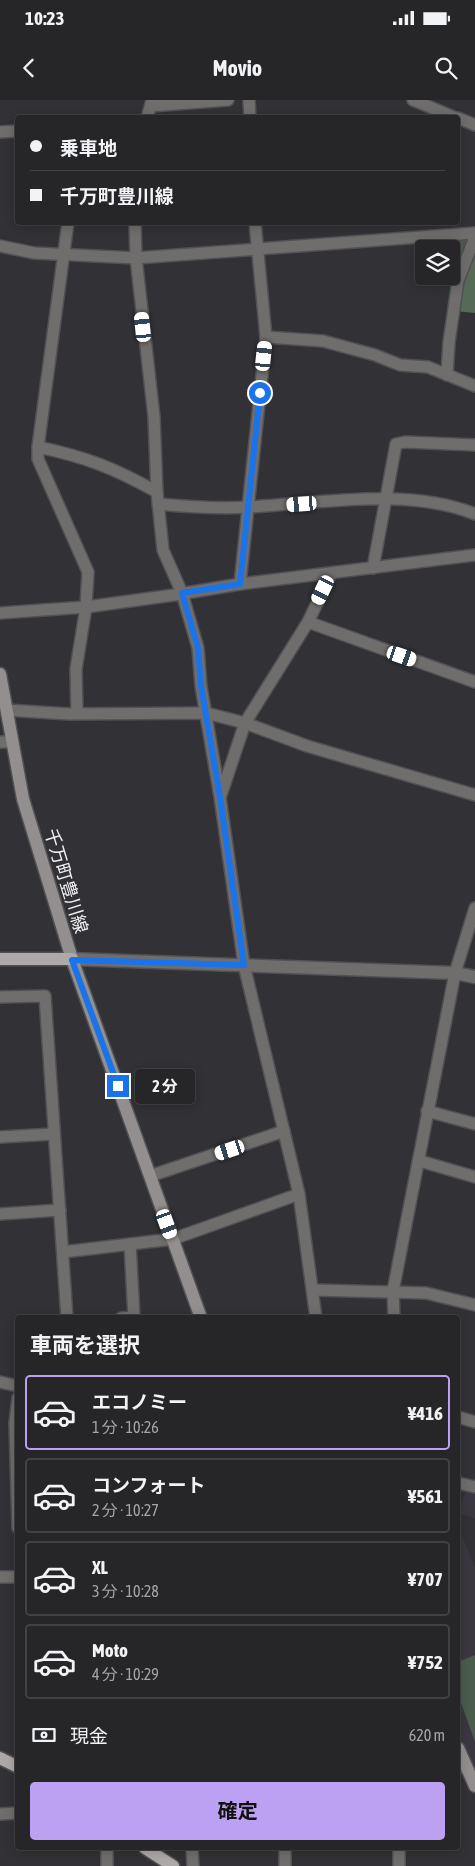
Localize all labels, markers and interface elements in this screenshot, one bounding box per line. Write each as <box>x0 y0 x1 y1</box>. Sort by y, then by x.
text: 10:23 <box>25 7 64 29</box>
icon: back <box>15 54 43 82</box>
icon: search <box>432 54 460 82</box>
text: Movio <box>213 55 262 81</box>
text: 乗車地 <box>60 137 117 159</box>
text: 千万町豊川線 <box>60 185 174 207</box>
map controls <box>415 240 460 285</box>
button: layers <box>415 240 460 285</box>
car <box>133 311 152 343</box>
car <box>254 340 273 372</box>
route start <box>249 382 271 404</box>
car <box>286 495 317 513</box>
car <box>309 573 336 607</box>
car <box>385 644 418 668</box>
street label: 千万町豊川線 <box>41 826 92 936</box>
callout: 2 分 <box>136 1068 196 1104</box>
route end <box>107 1075 129 1097</box>
text: 2 分 <box>152 1077 178 1095</box>
car <box>213 1138 246 1162</box>
car <box>154 1207 179 1241</box>
text: 車両を選択 <box>30 1332 140 1358</box>
icon: car <box>32 1390 77 1435</box>
text: エコノミー <box>92 1391 187 1413</box>
text: ¥416 <box>408 1402 443 1424</box>
text: 1 分 · 10:26 <box>92 1418 159 1436</box>
icon: car <box>32 1473 77 1518</box>
text: コンフォート <box>92 1474 205 1496</box>
text: ¥561 <box>408 1485 443 1507</box>
text: 2 分 · 10:27 <box>92 1501 159 1519</box>
icon: car <box>32 1556 77 1601</box>
text: XL <box>92 1556 108 1578</box>
text: ¥707 <box>408 1568 443 1590</box>
text: 3 分 · 10:28 <box>92 1582 159 1600</box>
icon: car <box>32 1639 77 1684</box>
text: Moto <box>92 1639 128 1661</box>
text: ¥752 <box>408 1651 443 1673</box>
text: 4 分 · 10:29 <box>92 1665 159 1683</box>
icon: cash <box>30 1721 58 1749</box>
text: 現金 <box>70 1725 108 1747</box>
text: 620 m <box>409 1726 445 1744</box>
button: 確定 <box>30 1782 445 1840</box>

